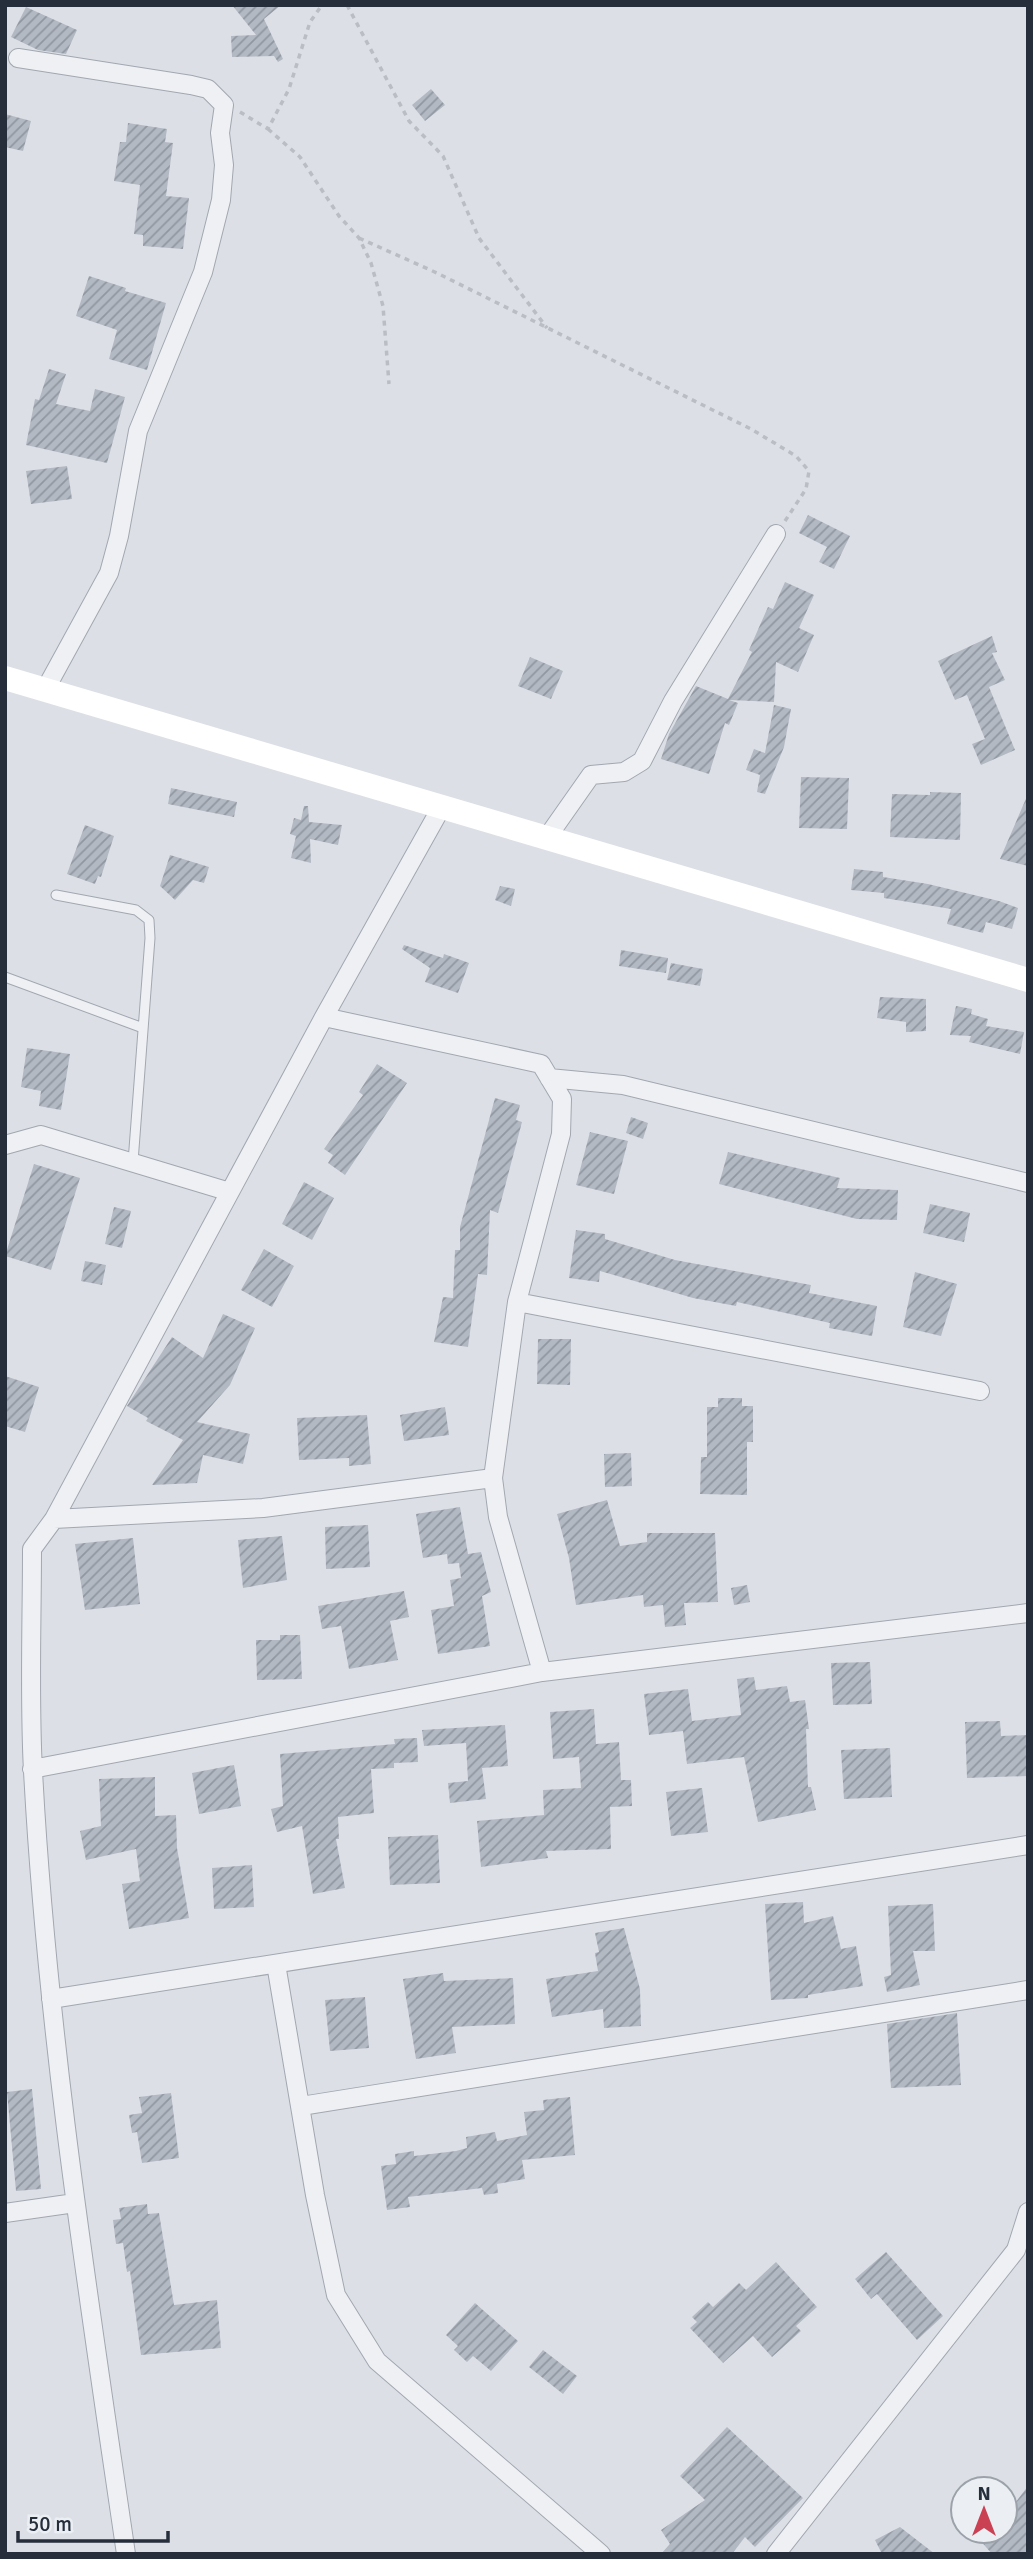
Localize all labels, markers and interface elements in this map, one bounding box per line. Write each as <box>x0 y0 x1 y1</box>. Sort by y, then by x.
north arrow <box>949 2475 1019 2545</box>
text: N <box>977 2482 991 2506</box>
scale bar <box>18 2500 168 2544</box>
text: 50 m <box>28 2511 72 2537</box>

